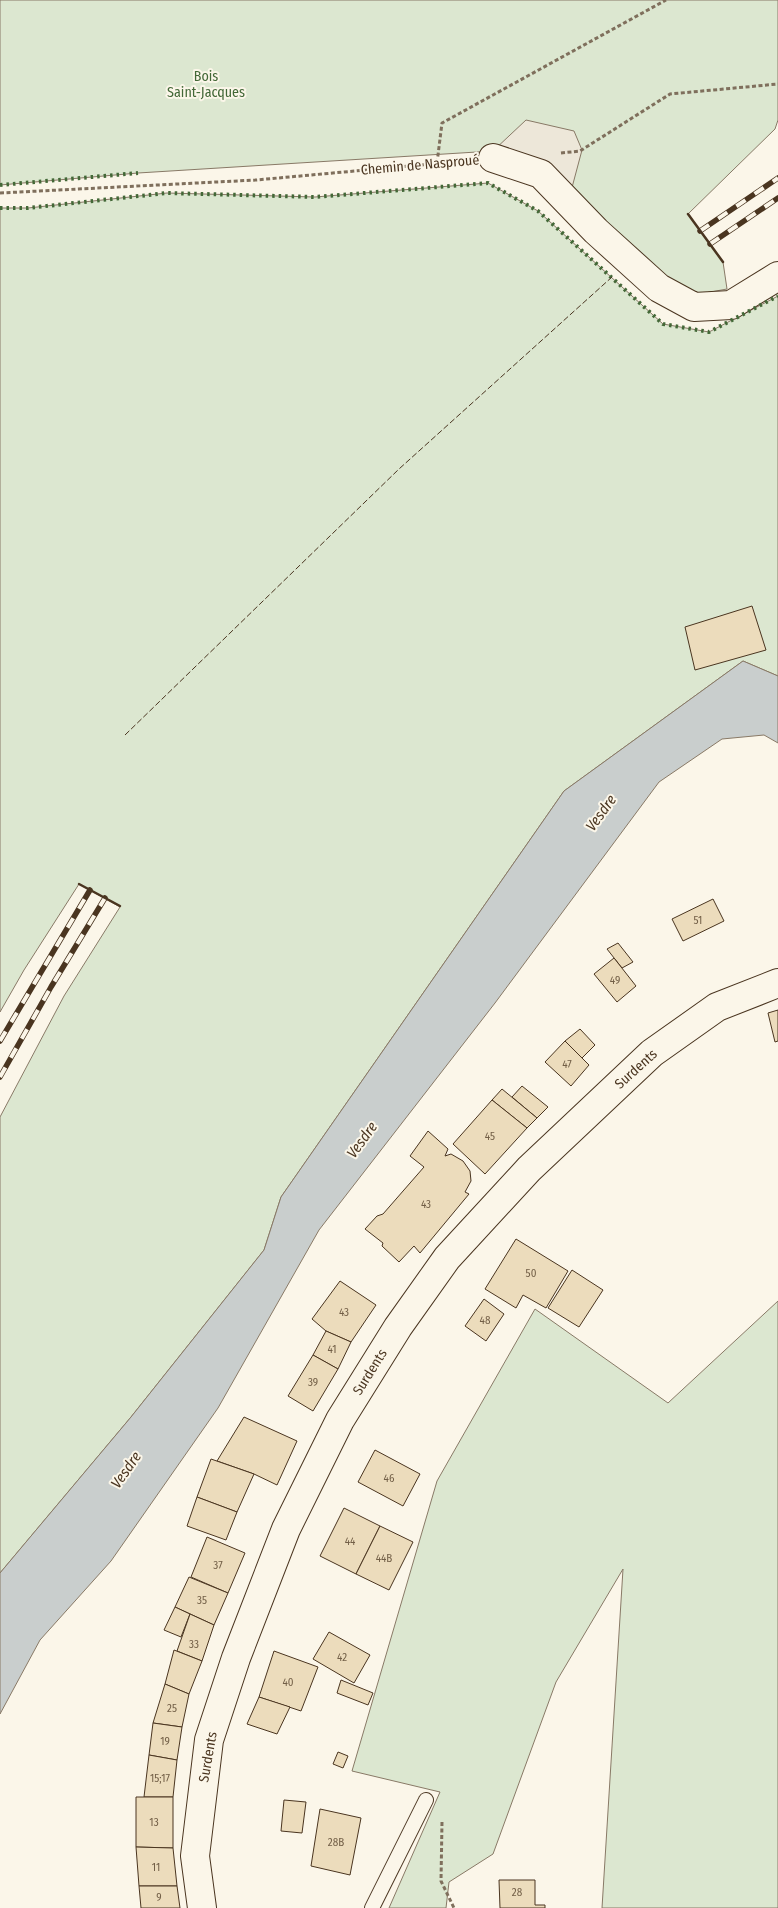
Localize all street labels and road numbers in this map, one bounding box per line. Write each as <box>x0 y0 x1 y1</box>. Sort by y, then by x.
street label: Chemin de Nasproué <box>360 151 480 179</box>
street label: Surdents <box>611 1046 661 1092</box>
street label: Surdents <box>349 1346 391 1398</box>
street label: Surdents <box>195 1730 221 1784</box>

